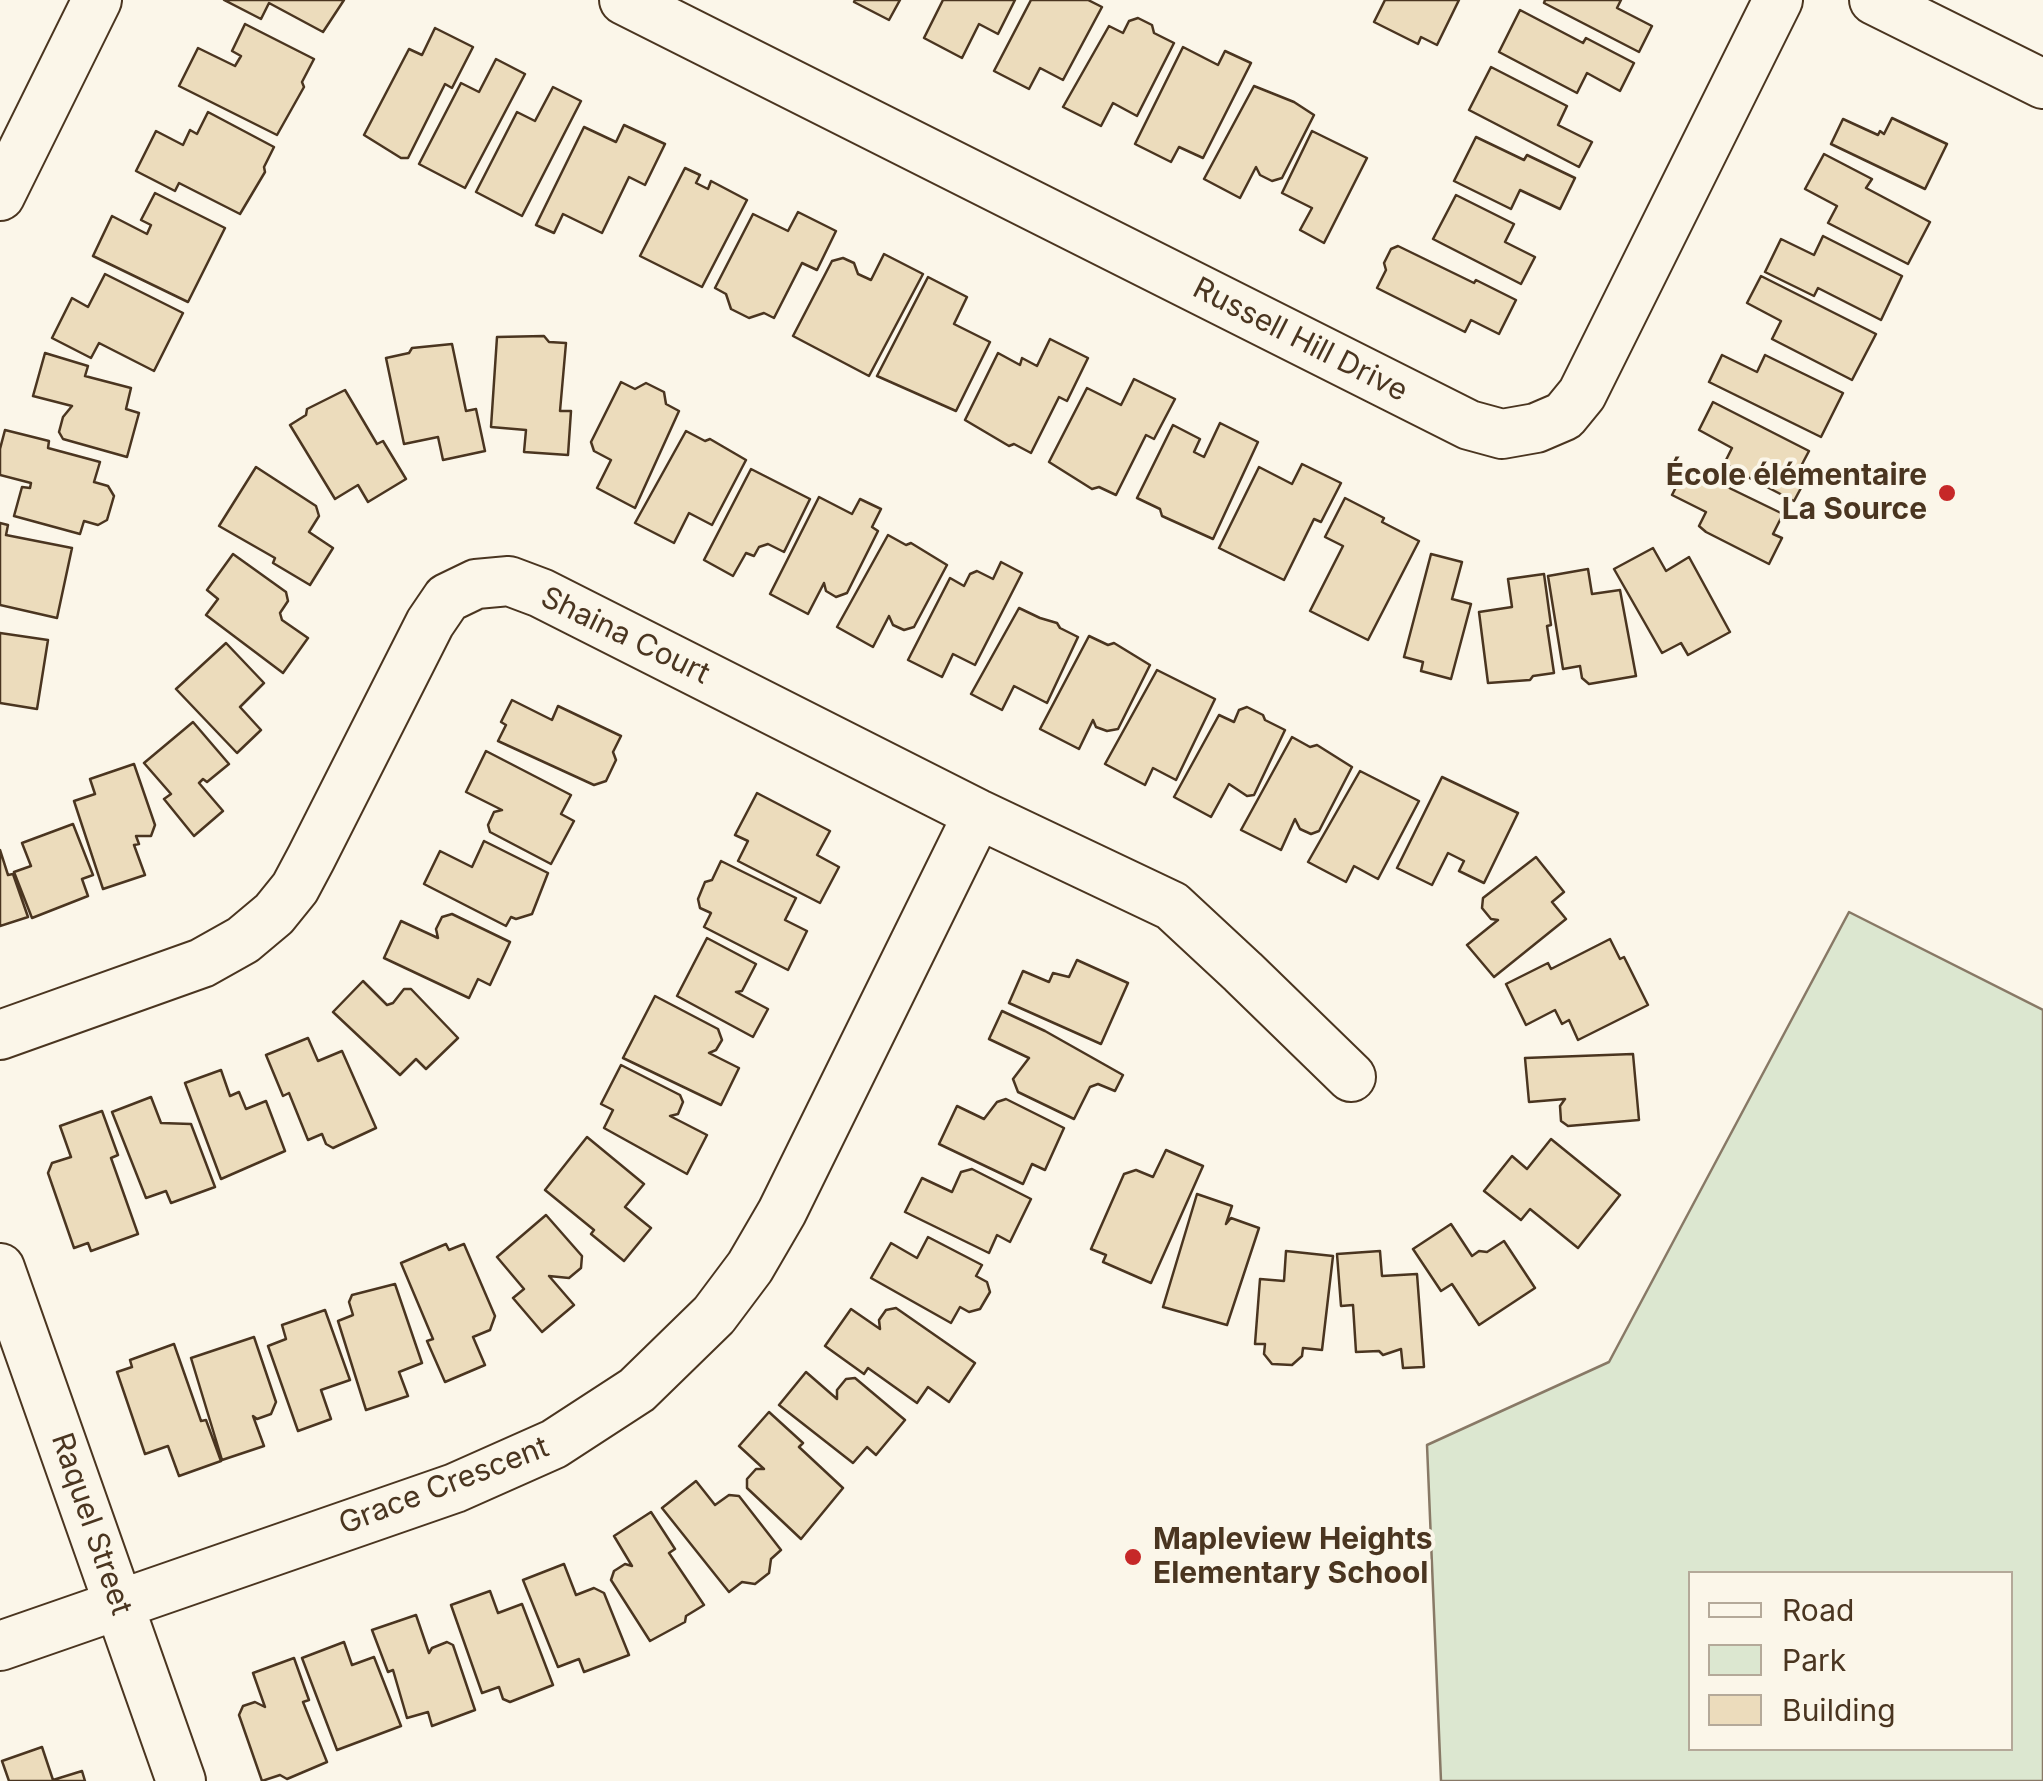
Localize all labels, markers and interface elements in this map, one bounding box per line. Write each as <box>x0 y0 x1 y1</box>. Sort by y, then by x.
street label: Russell Hill Drive <box>1187 270 1413 410</box>
place label: École élémentaire La Source <box>1666 458 1927 528</box>
marker: École élémentaire La Source <box>1936 482 1958 504</box>
street label: Shaina Court <box>535 580 715 692</box>
street label: Raquel Street <box>43 1428 139 1620</box>
street label: Grace Crescent <box>334 1429 554 1543</box>
place label: Mapleview Heights Elementary School <box>1153 1522 1433 1592</box>
marker: Mapleview Heights Elementary School <box>1122 1546 1144 1568</box>
legend <box>1688 1571 2013 1751</box>
text: Road <box>1782 1592 1854 1628</box>
text: Park <box>1782 1642 1846 1678</box>
text: Building <box>1782 1692 1896 1728</box>

